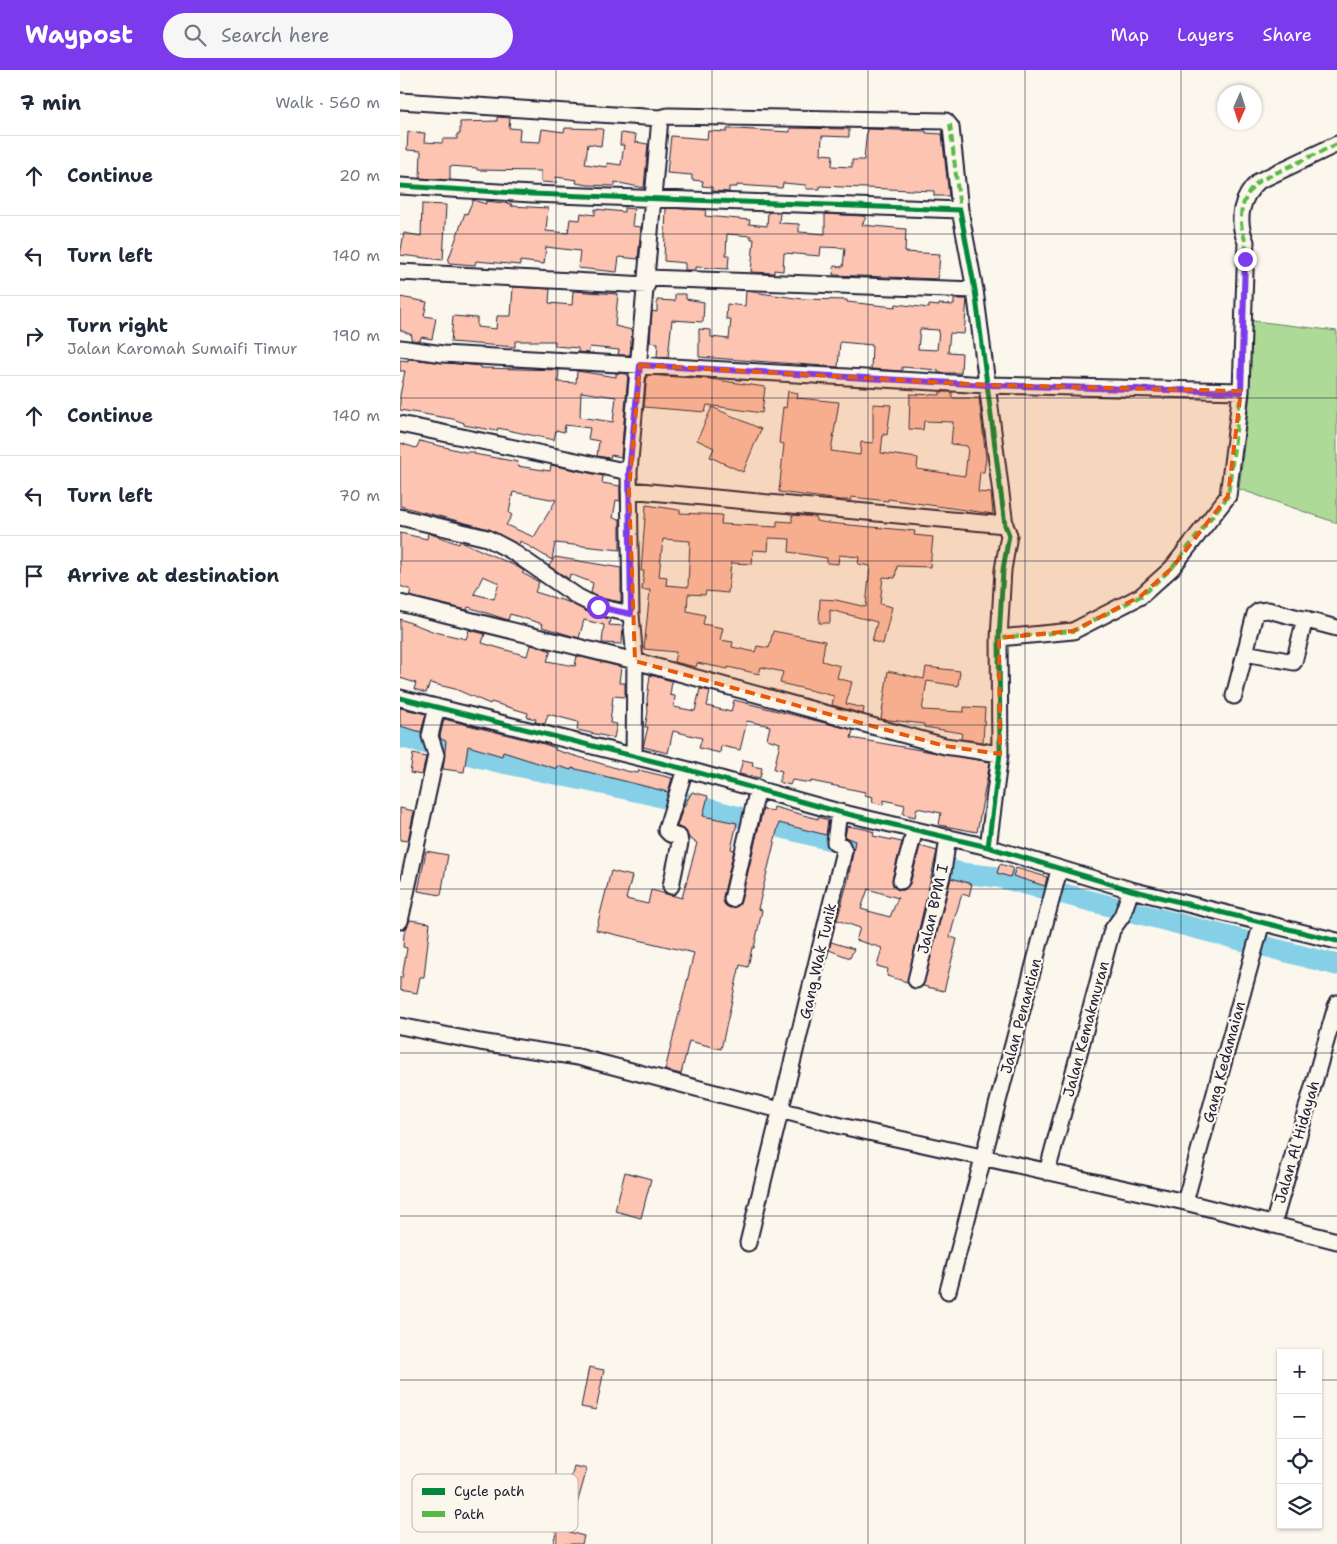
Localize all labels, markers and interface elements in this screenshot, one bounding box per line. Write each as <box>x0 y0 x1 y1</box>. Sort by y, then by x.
search box <box>163 13 513 58</box>
text: Waypost <box>25 19 133 51</box>
icon: search <box>181 21 209 49</box>
text: Search here <box>221 23 329 48</box>
text: Map <box>1111 23 1149 47</box>
text: Layers <box>1177 23 1234 47</box>
text: Share <box>1262 23 1312 47</box>
north arrow <box>1217 85 1262 130</box>
text: 7 min <box>20 89 81 117</box>
text: Walk · 560 m <box>275 92 380 113</box>
icon: ahead <box>20 162 48 190</box>
text: Continue <box>67 163 153 188</box>
text: 20 m <box>339 165 380 186</box>
icon: left <box>20 242 48 270</box>
text: Turn left <box>67 243 153 268</box>
text: 140 m <box>333 245 380 266</box>
route end <box>1234 248 1257 271</box>
text: Turn right <box>67 313 168 338</box>
icon: right <box>20 322 48 350</box>
text: 190 m <box>333 325 380 346</box>
text: Jalan Karomah Sumaifi Timur <box>67 338 298 359</box>
icon: ahead <box>20 402 48 430</box>
text: Continue <box>67 403 153 428</box>
text: 140 m <box>333 405 380 426</box>
icon: left <box>20 482 48 510</box>
text: Turn left <box>67 483 153 508</box>
text: 70 m <box>339 485 380 506</box>
icon: arrive <box>20 562 48 590</box>
text: Arrive at destination <box>67 563 279 588</box>
route start <box>587 596 610 619</box>
street label: Jalan BPM I <box>913 862 953 956</box>
street label: Gang Wak Tunik <box>795 901 841 1021</box>
street label: Jalan Penantian <box>996 956 1046 1076</box>
street label: Jalan Kemakmuran <box>1058 959 1114 1099</box>
street label: Gang Kedamaian <box>1198 999 1250 1125</box>
street label: Jalan Al Hidayah <box>1270 1078 1324 1206</box>
map controls <box>1277 1349 1322 1529</box>
button: + <box>1277 1349 1322 1394</box>
button: − <box>1277 1394 1322 1439</box>
button: locate <box>1277 1439 1322 1484</box>
legend <box>412 1474 578 1532</box>
text: Cycle path <box>454 1482 525 1500</box>
button: layers <box>1277 1484 1322 1529</box>
text: Path <box>454 1505 485 1523</box>

